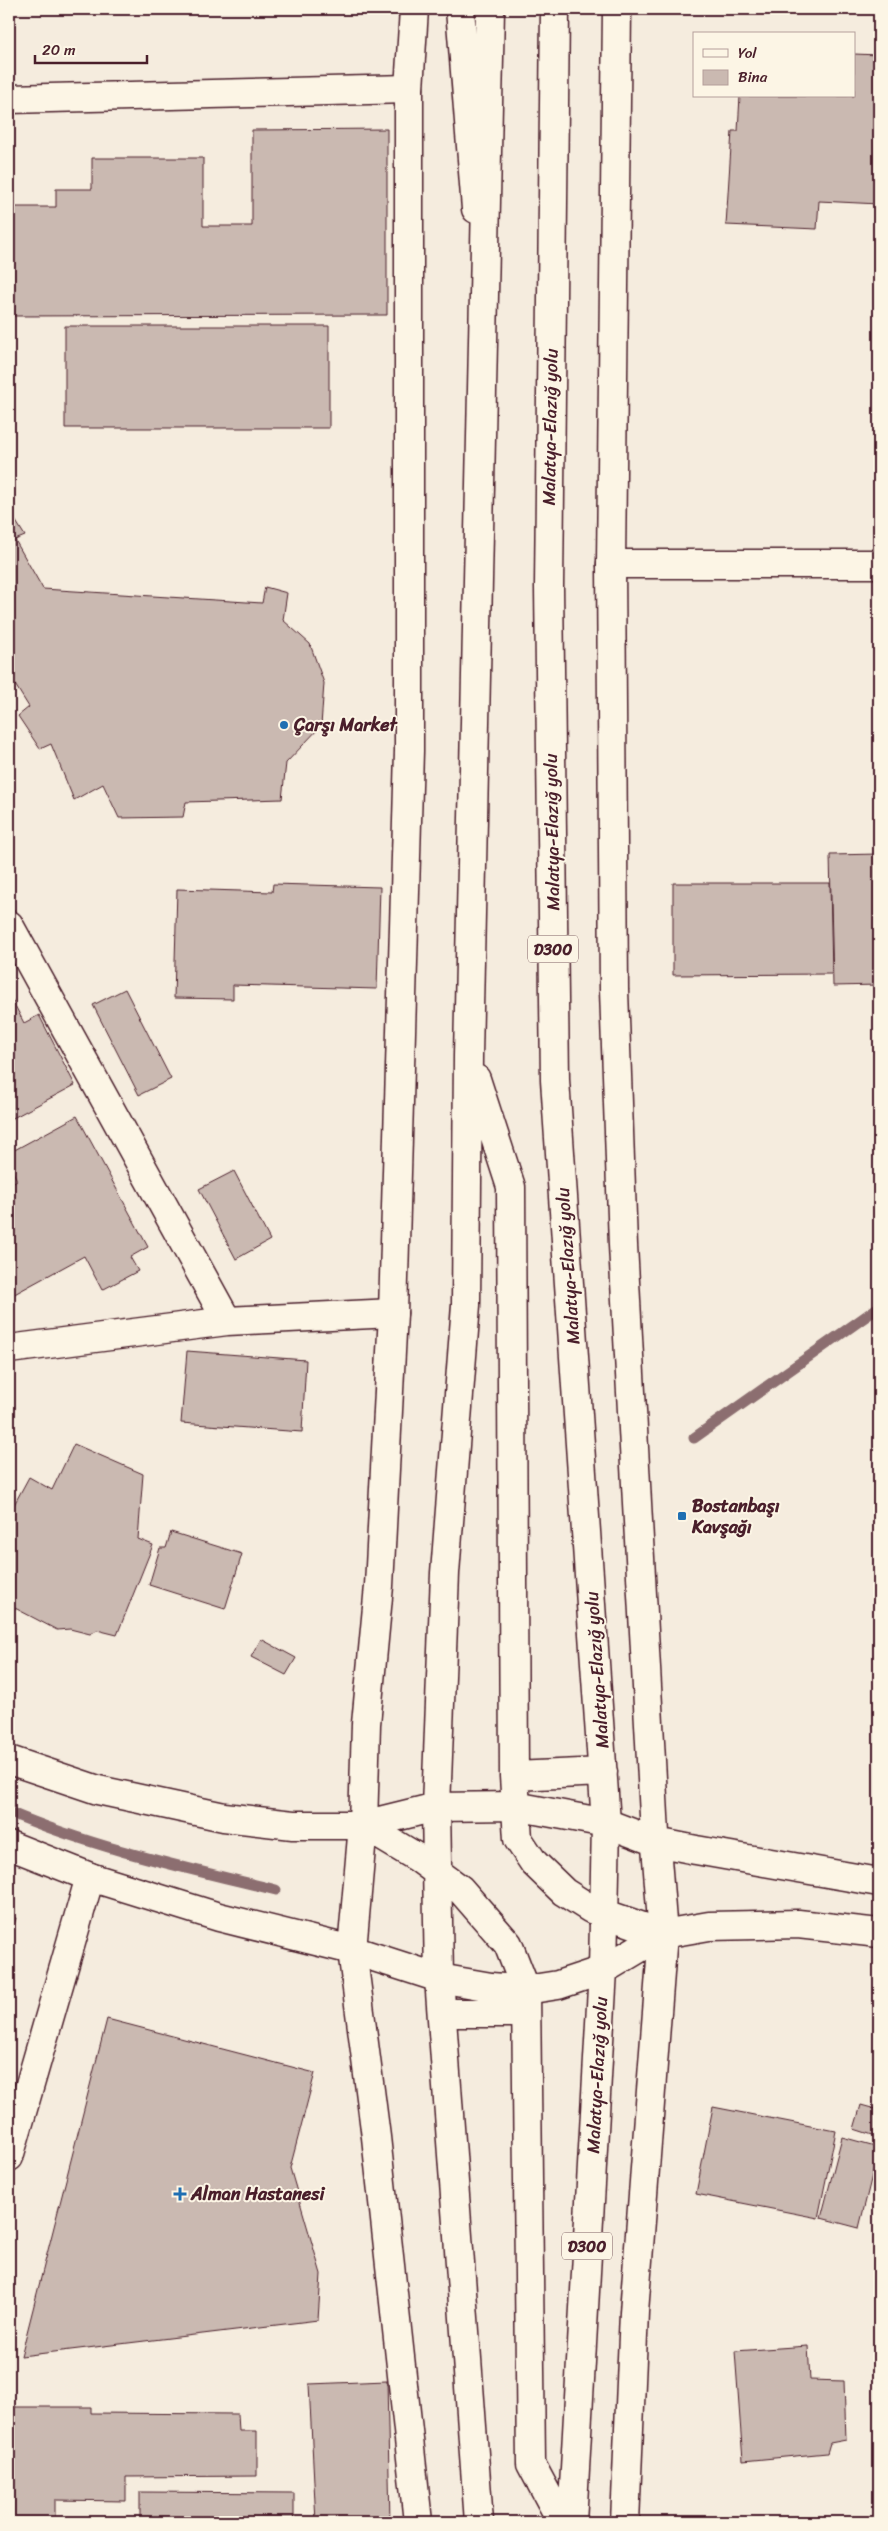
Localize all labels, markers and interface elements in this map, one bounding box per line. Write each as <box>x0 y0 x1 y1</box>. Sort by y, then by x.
scale bar <box>35 32 148 64</box>
legend <box>693 32 856 98</box>
text: 20 m <box>42 37 76 63</box>
text: Yol <box>738 40 757 66</box>
text: Bina <box>738 64 768 90</box>
street label: Malatya-Elazığ yolu <box>533 348 567 506</box>
place label: Çarşı Market <box>293 709 398 741</box>
marker: Çarşı Market <box>278 719 290 731</box>
street label: Malatya-Elazığ yolu <box>535 753 569 911</box>
road number: D300 <box>528 936 578 962</box>
street label: Malatya-Elazığ yolu <box>547 1186 589 1345</box>
place label: Bostanbaşı Kavşağı <box>691 1490 780 1543</box>
marker: Bostanbaşı Kavşağı <box>676 1510 688 1522</box>
street label: Malatya-Elazığ yolu <box>576 1590 618 1749</box>
street label: Malatya-Elazığ yolu <box>577 1995 617 2154</box>
place label: Alman Hastanesi <box>190 2178 326 2210</box>
marker: Alman Hastanesi <box>173 2187 187 2201</box>
road number: D300 <box>562 2232 612 2260</box>

